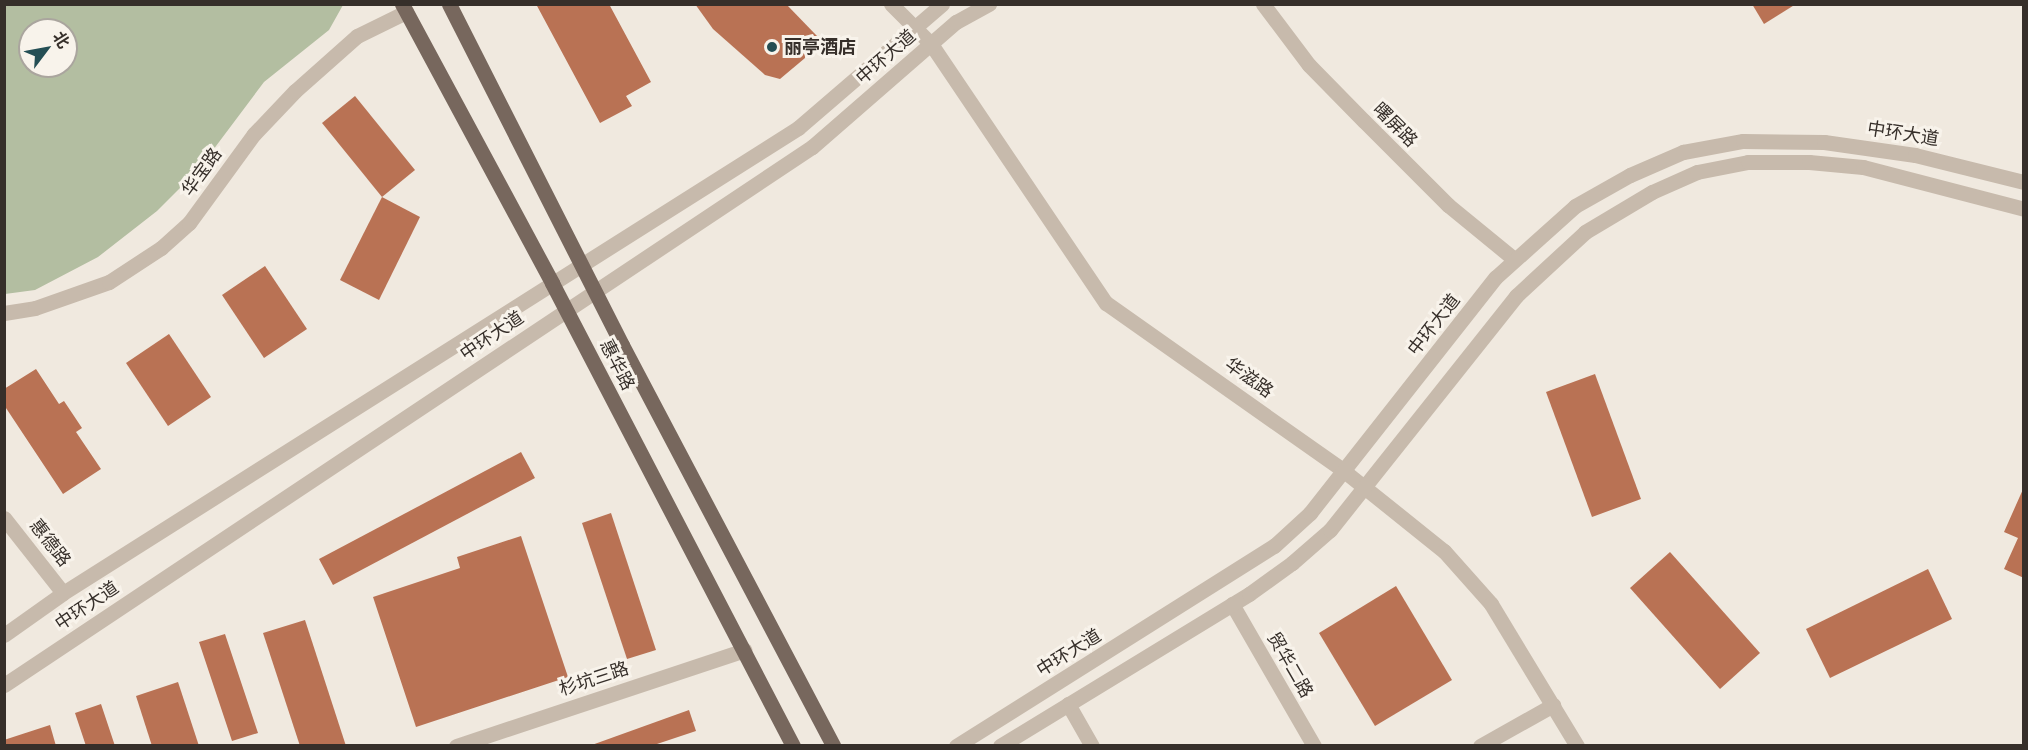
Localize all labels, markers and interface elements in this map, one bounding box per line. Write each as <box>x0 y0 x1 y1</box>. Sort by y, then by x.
north arrow <box>18 18 78 78</box>
street label: 中环大道 <box>852 25 920 89</box>
text: 北 <box>48 27 75 52</box>
place label: 丽亭酒店 <box>784 36 856 58</box>
marker: 丽亭酒店 <box>765 40 779 54</box>
street label: 曙屏路 <box>1368 98 1422 152</box>
street label: 中环大道 <box>1866 118 1940 150</box>
street label: 华宝路 <box>177 144 227 200</box>
street label: 中环大道 <box>1403 290 1465 360</box>
street label: 中环大道 <box>456 307 528 365</box>
street label: 惠华路 <box>595 336 639 394</box>
street label: 华滋路 <box>1221 353 1277 403</box>
street label: 惠德路 <box>25 515 75 571</box>
street label: 中环大道 <box>51 577 123 635</box>
street label: 中环大道 <box>1033 625 1105 681</box>
street label: 贸华二路 <box>1263 628 1317 702</box>
street label: 杉坑三路 <box>556 658 632 700</box>

